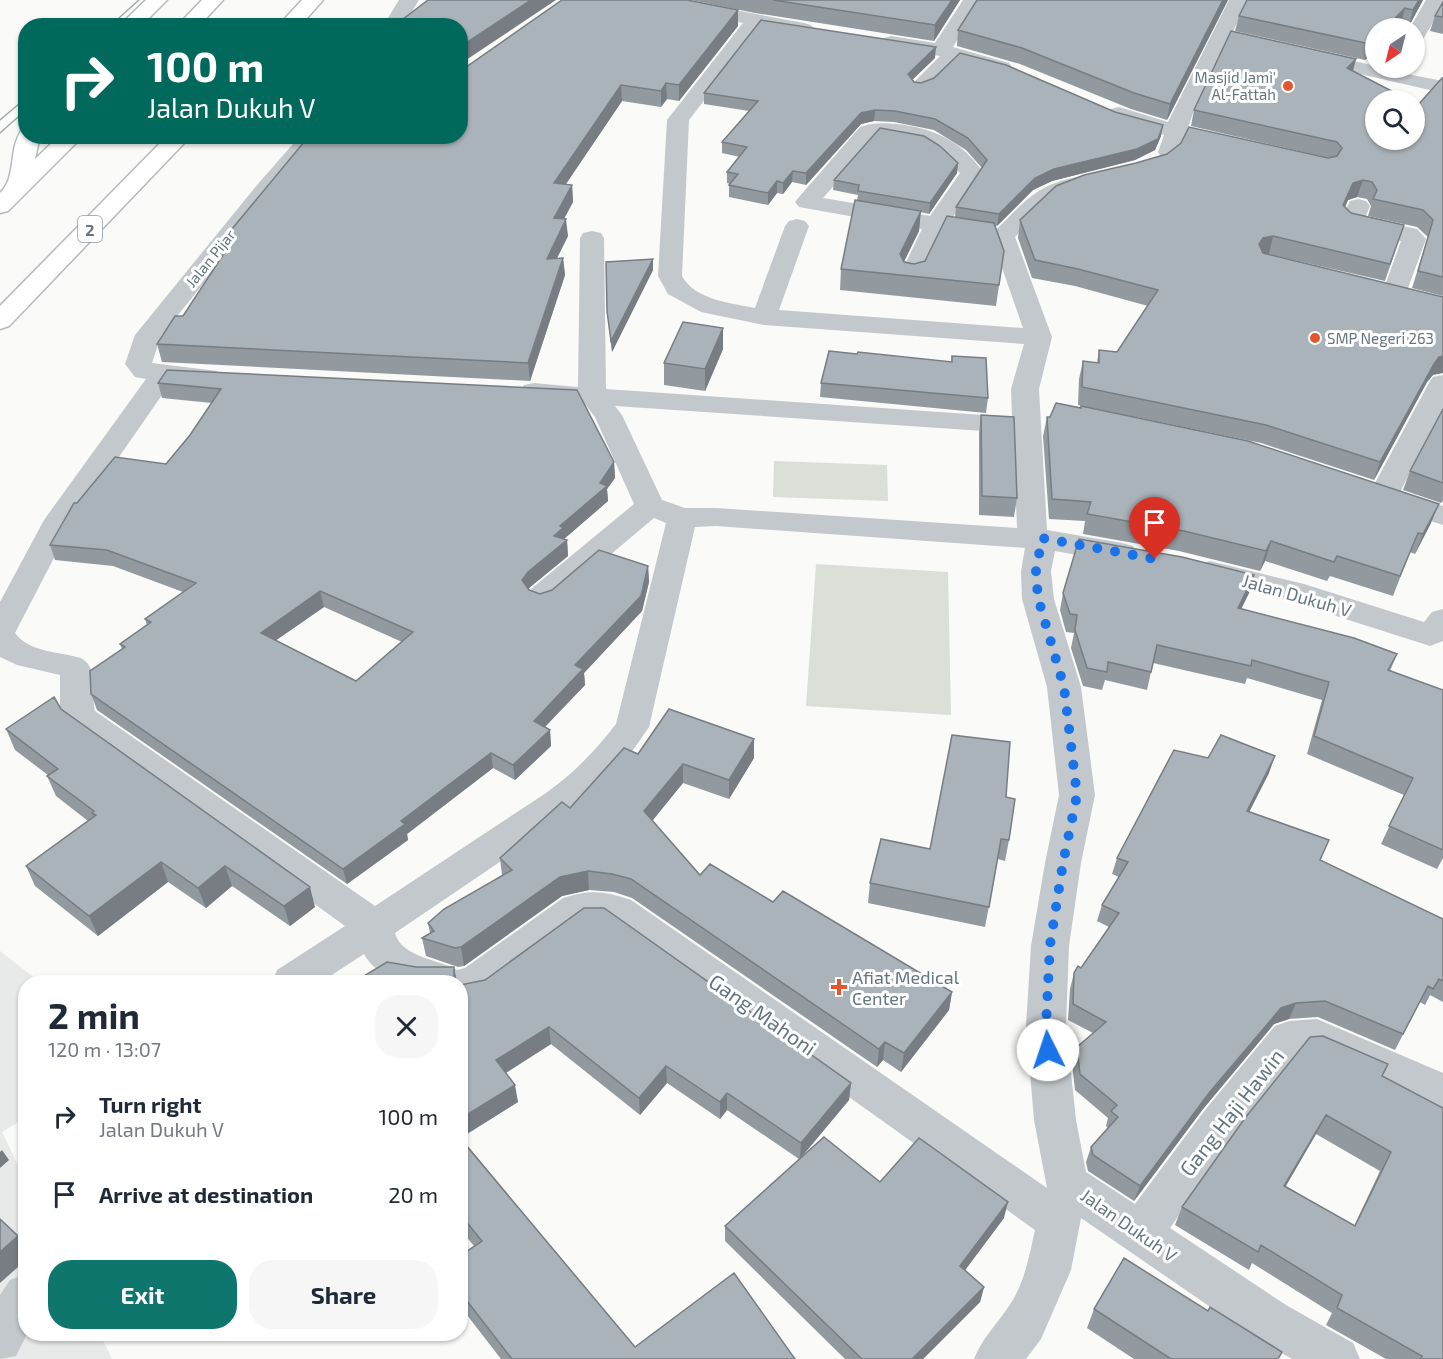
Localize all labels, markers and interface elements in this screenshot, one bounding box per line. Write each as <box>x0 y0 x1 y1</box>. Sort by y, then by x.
north arrow <box>1365 18 1425 78</box>
map controls <box>1365 18 1425 150</box>
text: 100 m <box>147 40 264 90</box>
icon: right <box>48 42 126 120</box>
place label: Masjid Jami' Al-Fattah <box>1195 68 1276 103</box>
marker: Masjid Jami' Al-Fattah <box>1281 79 1295 93</box>
button: search <box>1365 90 1425 150</box>
text: Jalan Dukuh V <box>147 91 316 123</box>
road number: 2 <box>78 216 102 242</box>
street label: Jalan Pijar <box>181 226 239 291</box>
place label: SMP Negeri 263 <box>1327 329 1434 347</box>
marker: SMP Negeri 263 <box>1308 331 1322 345</box>
pin <box>1129 497 1180 559</box>
icon: arrive <box>1138 506 1171 539</box>
street label: Jalan Dukuh V <box>1240 569 1354 621</box>
place label: Afiat Medical Center <box>852 966 960 1009</box>
street label: Gang Mahoni <box>705 968 821 1060</box>
marker: Afiat Medical Center <box>830 978 848 996</box>
text: 2 min <box>48 993 140 1036</box>
button: close <box>375 995 438 1058</box>
position arrow <box>1016 1018 1080 1082</box>
text: 120 m · 13:07 <box>48 1037 161 1061</box>
street label: Gang Haji Hawin <box>1174 1044 1289 1181</box>
text: Turn right <box>99 1091 201 1117</box>
icon: right <box>48 1100 81 1133</box>
text: 100 m <box>379 1103 438 1129</box>
text: Jalan Dukuh V <box>99 1117 224 1141</box>
icon: arrive <box>48 1178 81 1211</box>
text: Arrive at destination <box>99 1181 313 1207</box>
text: 20 m <box>388 1181 438 1207</box>
street label: Jalan Dukuh V <box>1077 1184 1181 1266</box>
button: Exit <box>48 1260 237 1329</box>
button: Share <box>249 1260 438 1329</box>

